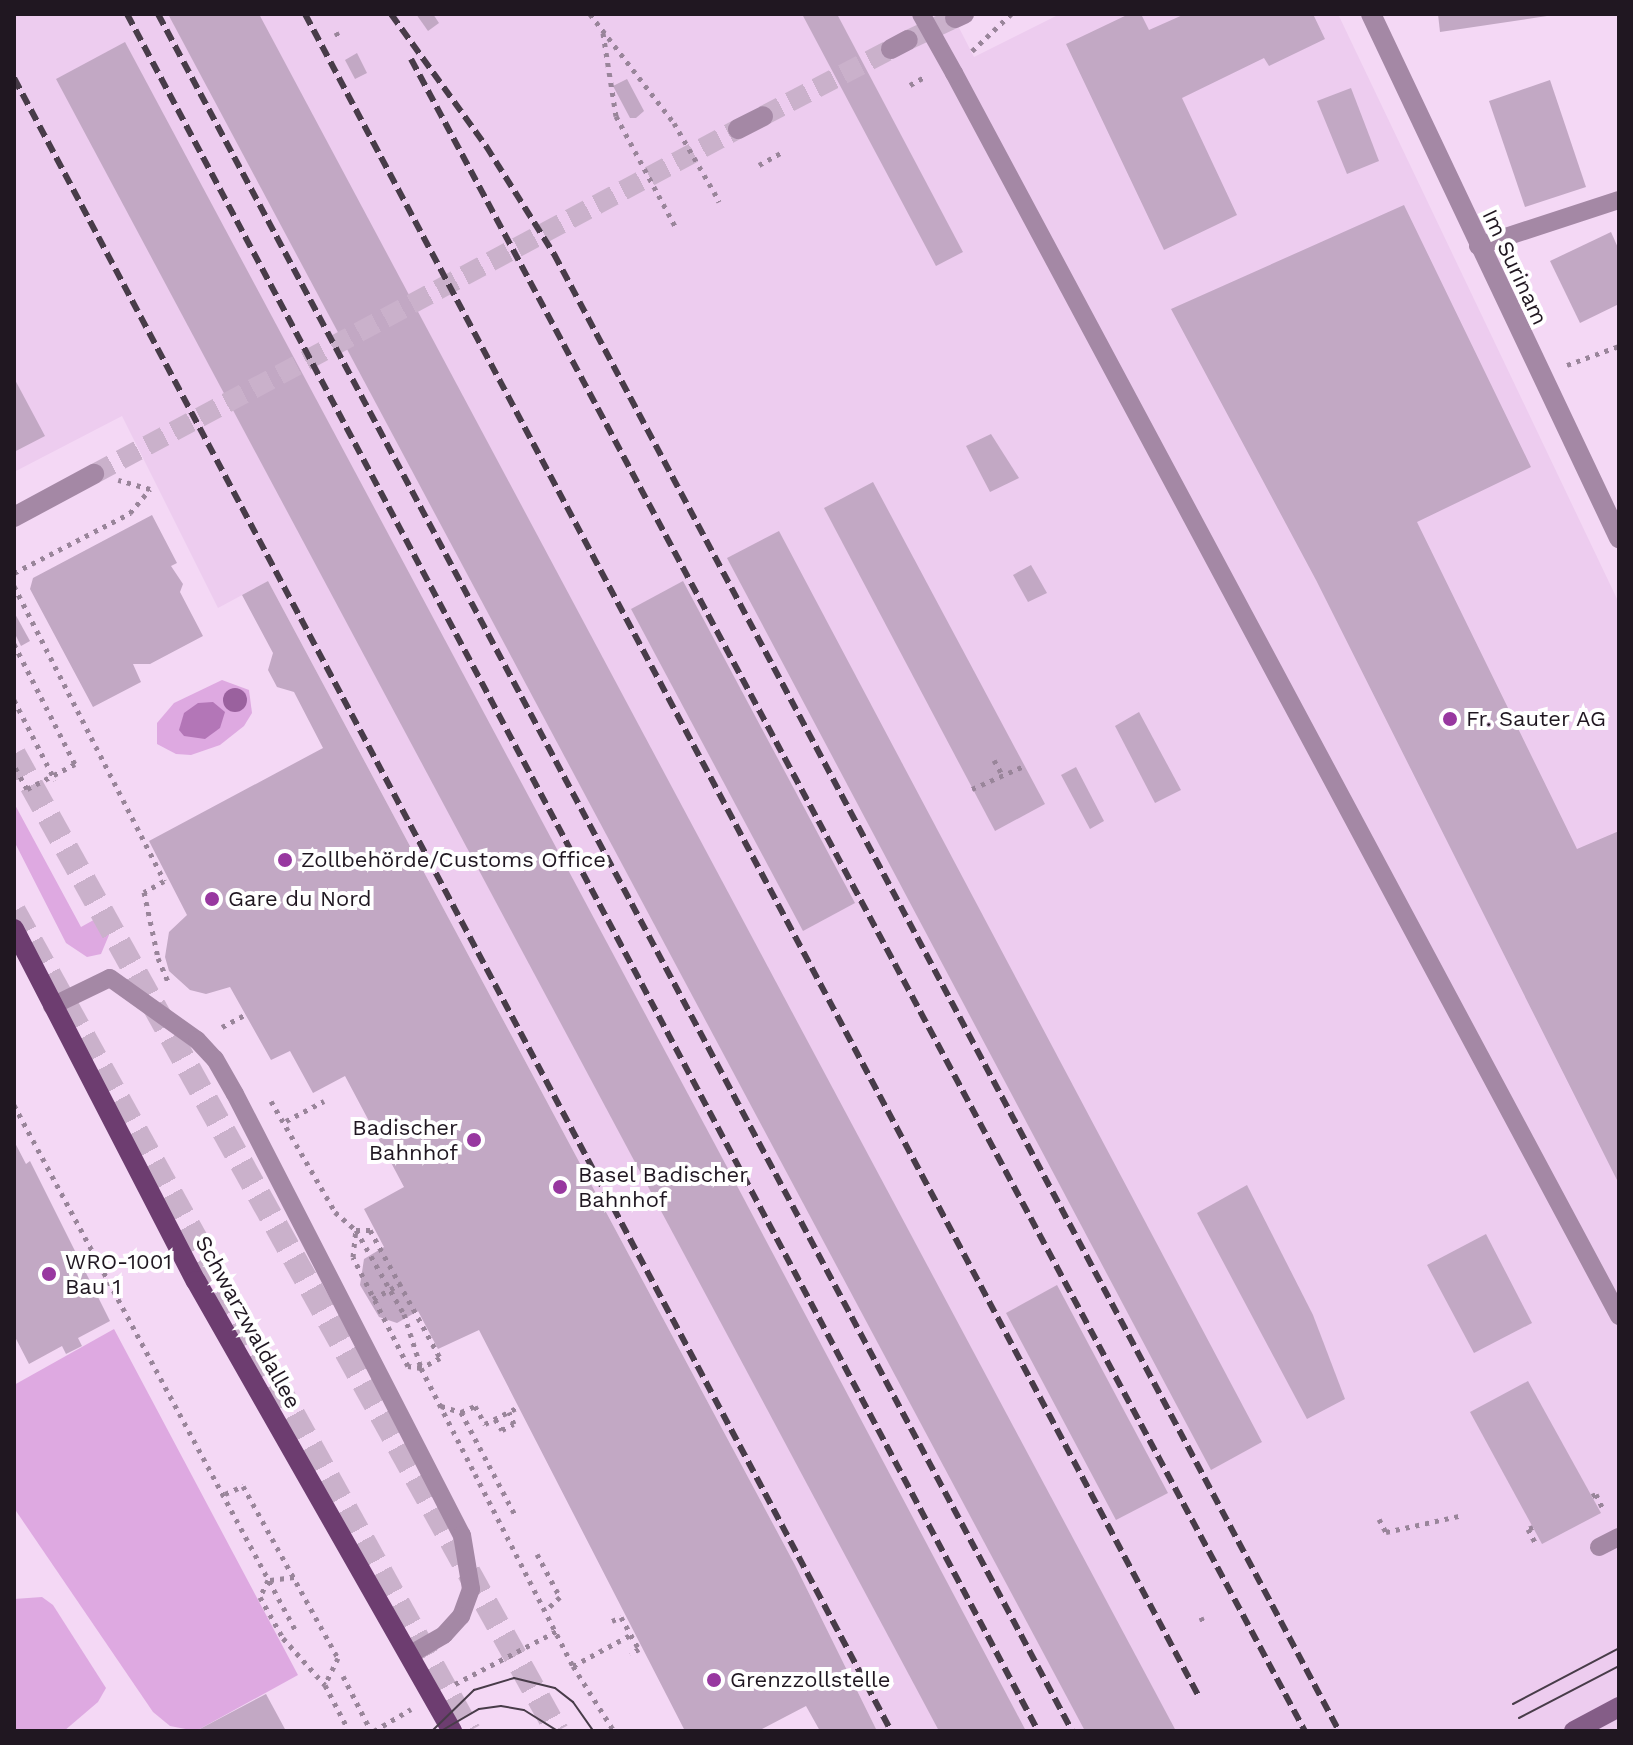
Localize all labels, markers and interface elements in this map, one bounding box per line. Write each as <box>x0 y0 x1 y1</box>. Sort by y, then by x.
street label: Im Surinam <box>1477 205 1553 329</box>
place label: Fr. Sauter AG <box>1466 706 1607 732</box>
marker: Fr. Sauter AG <box>1441 710 1459 728</box>
place label: Zollbehörde/Customs Office <box>301 847 606 873</box>
marker: Zollbehörde/Customs Office <box>276 851 294 869</box>
place label: Gare du Nord <box>228 886 372 912</box>
marker: Gare du Nord <box>203 890 221 908</box>
place label: Badischer Bahnhof <box>352 1114 458 1166</box>
marker: Badischer Bahnhof <box>465 1131 483 1149</box>
place label: Basel Badischer Bahnhof <box>578 1161 749 1212</box>
marker: Basel Badischer Bahnhof <box>549 1176 571 1198</box>
street label: Schwarzwaldallee <box>190 1231 306 1413</box>
place label: WRO-1001 Bau 1 <box>65 1248 172 1300</box>
marker: WRO-1001 Bau 1 <box>40 1265 58 1283</box>
place label: Grenzzollstelle <box>730 1667 891 1693</box>
marker: Grenzzollstelle <box>705 1671 723 1689</box>

